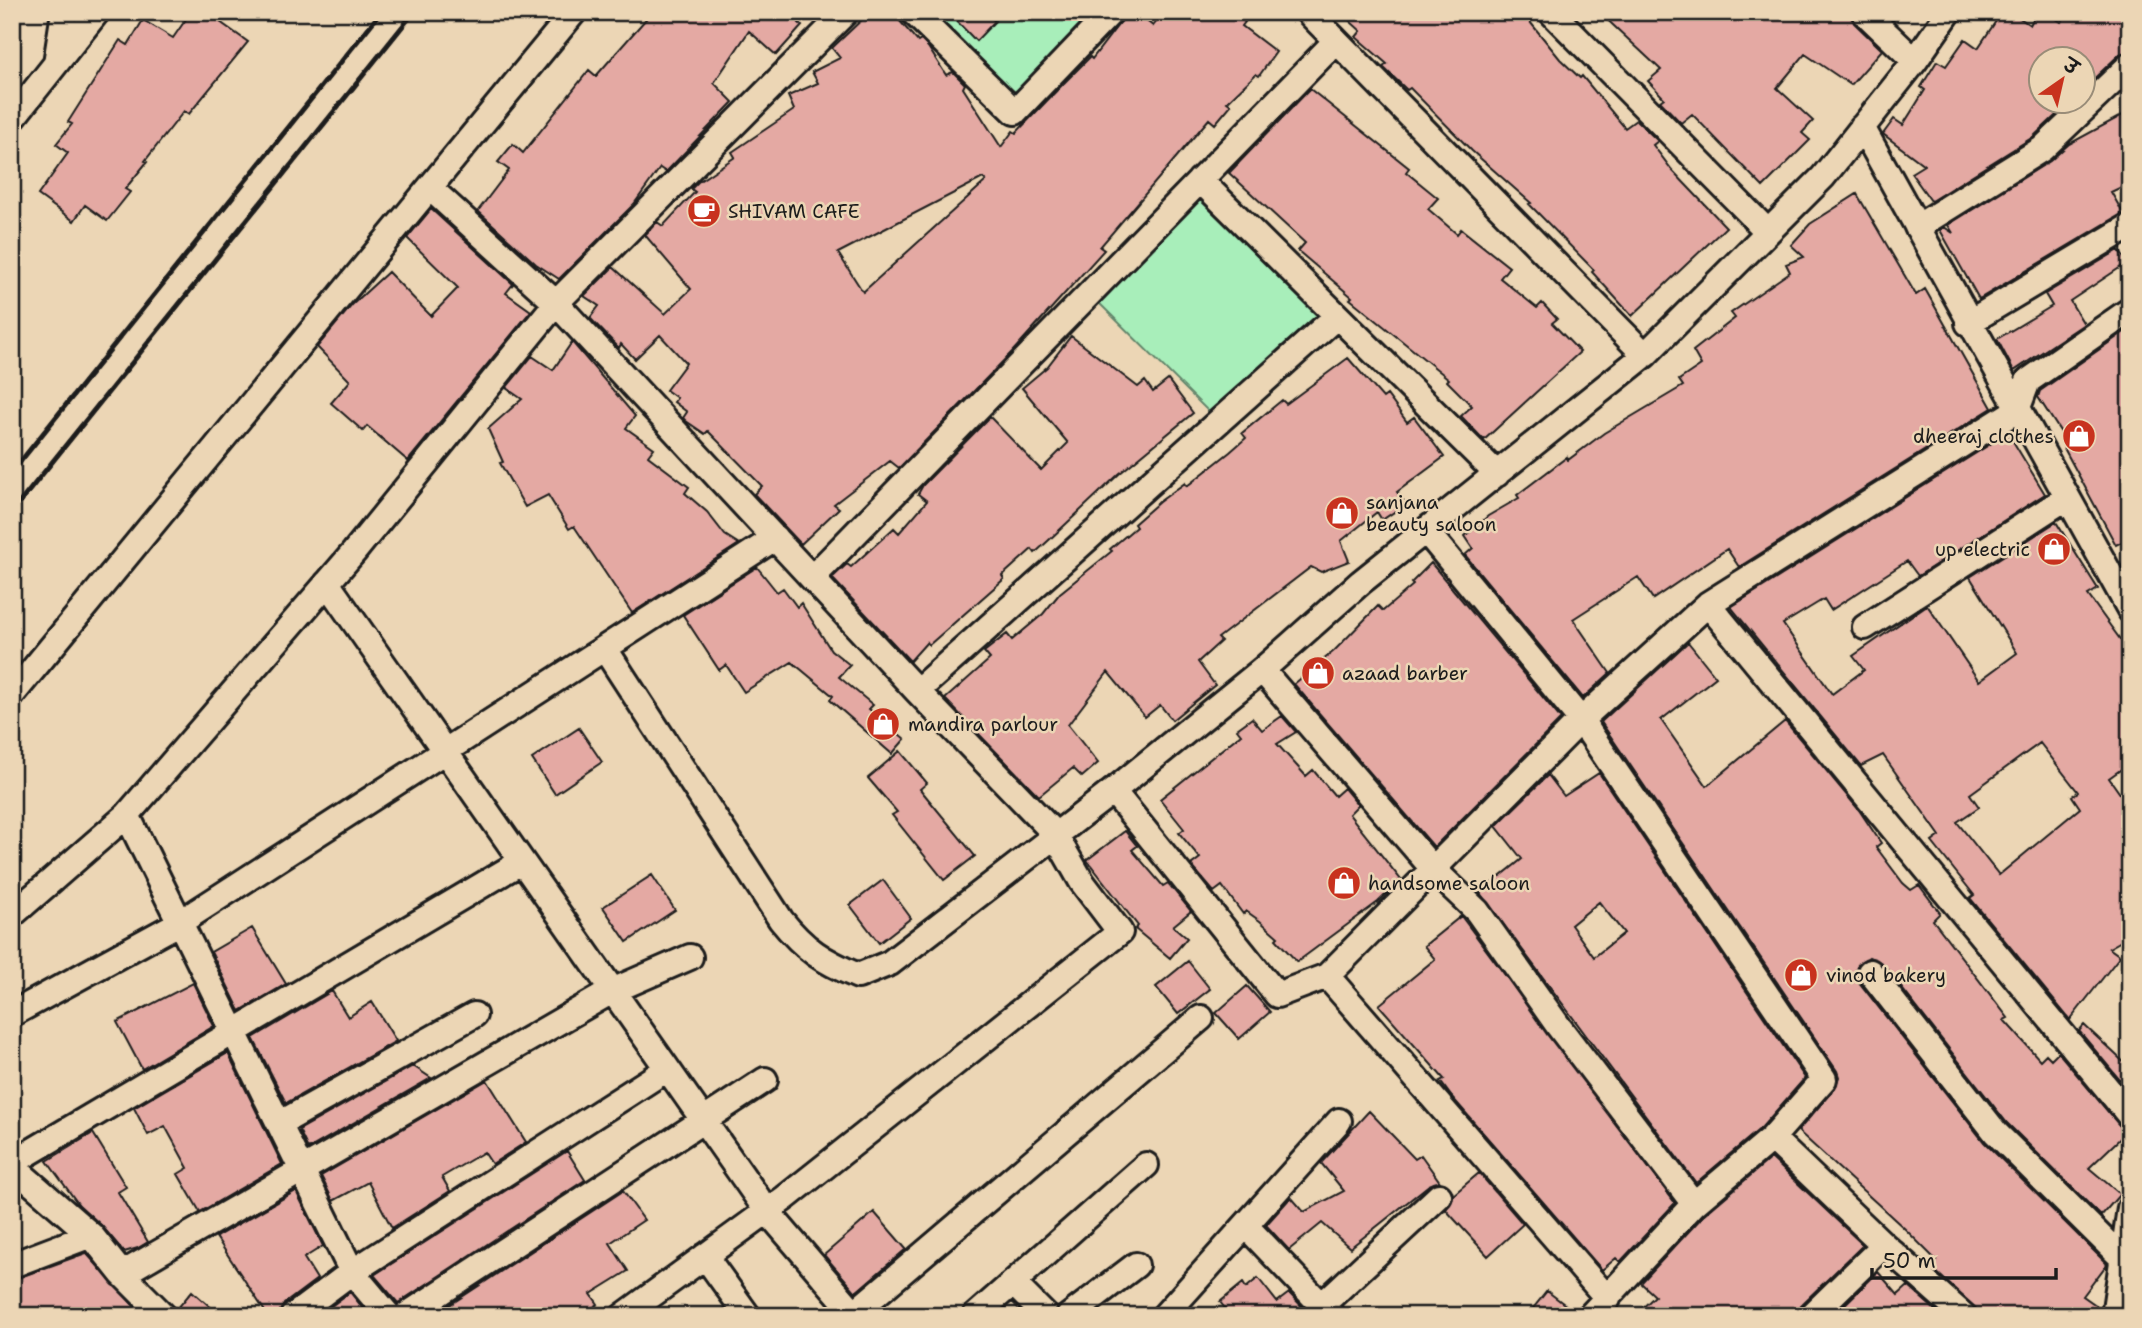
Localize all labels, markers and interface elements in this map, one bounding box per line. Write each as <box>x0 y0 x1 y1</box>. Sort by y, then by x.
north arrow <box>2026 46 2096 116</box>
text: उ <box>2057 51 2085 82</box>
cafe icon: SHIVAM CAFE <box>685 192 723 230</box>
place label: SHIVAM CAFE <box>728 199 860 224</box>
shop icon: dheeraj clothes <box>2060 417 2098 455</box>
place label: dheeraj clothes <box>1913 424 2054 449</box>
place label: sanjana beauty saloon <box>1366 490 1496 537</box>
shop icon: sanjana beauty saloon <box>1323 494 1361 532</box>
shop icon: up electric <box>2035 530 2073 568</box>
place label: up electric <box>1935 537 2030 562</box>
shop icon: azaad barber <box>1299 654 1337 692</box>
place label: azaad barber <box>1342 661 1468 686</box>
shop icon: mandira parlour <box>864 705 902 743</box>
place label: mandira parlour <box>908 712 1058 737</box>
shop icon: handsome saloon <box>1325 864 1363 902</box>
place label: handsome saloon <box>1368 871 1530 896</box>
shop icon: vinod bakery <box>1782 956 1820 994</box>
place label: vinod bakery <box>1826 963 1946 988</box>
scale bar <box>1872 1237 2056 1281</box>
text: 50 m <box>1883 1247 1936 1275</box>

